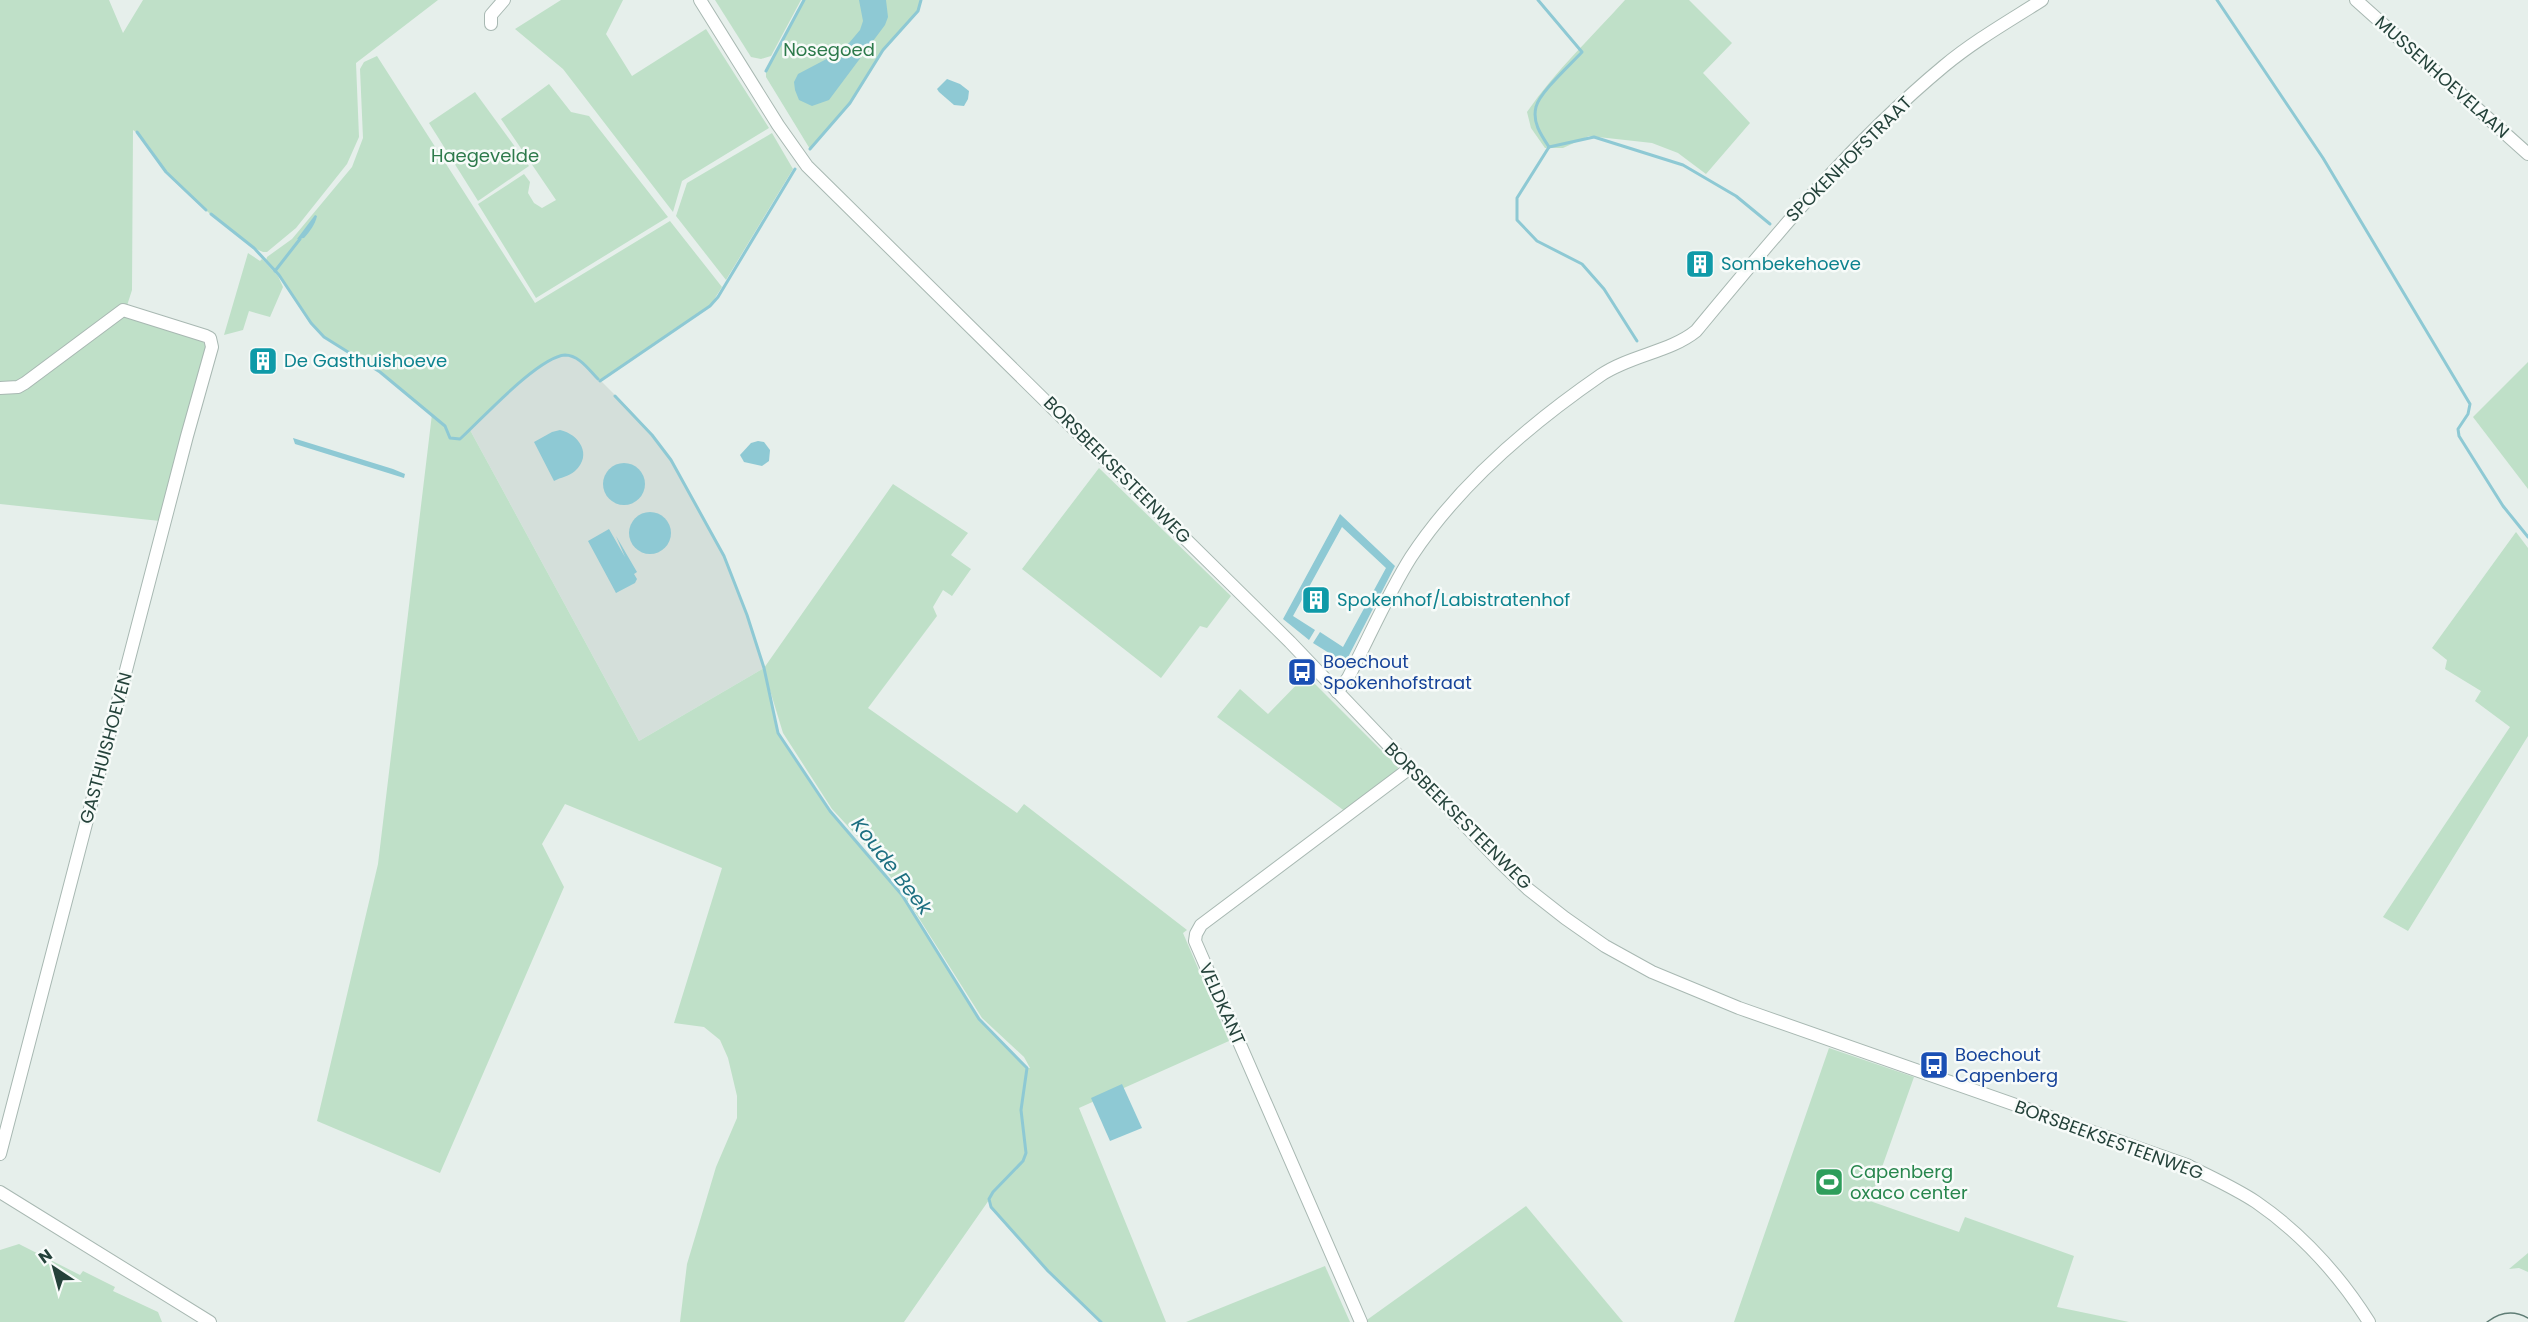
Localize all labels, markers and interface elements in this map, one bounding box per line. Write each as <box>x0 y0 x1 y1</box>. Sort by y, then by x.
street label: MUSSENHOEVELAAN <box>2370 10 2515 144</box>
park label: Nosegoed <box>783 37 875 62</box>
street label: SPOKENHOFSTRAAT <box>1780 90 1917 227</box>
park label: Haegevelde <box>431 143 539 168</box>
building icon: Sombekehoeve <box>1684 248 1716 280</box>
place label: Sombekehoeve <box>1721 251 1861 276</box>
building icon: De Gasthuishoeve <box>247 345 279 377</box>
place label: De Gasthuishoeve <box>284 348 447 373</box>
street label: BORSBEEKSESTEENWEG <box>1038 390 1197 549</box>
building icon: Spokenhof/Labistratenhof <box>1300 584 1332 616</box>
place label: Spokenhof/Labistratenhof <box>1337 587 1570 612</box>
place label: Boechout Spokenhofstraat <box>1323 649 1472 695</box>
bus stop icon: Boechout Spokenhofstraat <box>1286 656 1318 688</box>
street label: GASTHUISHOEVEN <box>73 669 138 826</box>
street label: BORSBEEKSESTEENWEG <box>1379 736 1538 895</box>
water label: Koude Beek <box>845 811 940 922</box>
street label: VELDKANT <box>1193 959 1252 1049</box>
place label: Boechout Capenberg <box>1955 1042 2058 1088</box>
bus stop icon: Boechout Capenberg <box>1918 1049 1950 1081</box>
street label: BORSBEEKSESTEENWEG <box>2011 1094 2207 1185</box>
place label: Capenberg oxaco center <box>1850 1159 1968 1205</box>
sports icon: Capenberg oxaco center <box>1813 1166 1845 1198</box>
north arrow <box>24 1238 84 1298</box>
text: N <box>34 1243 57 1269</box>

